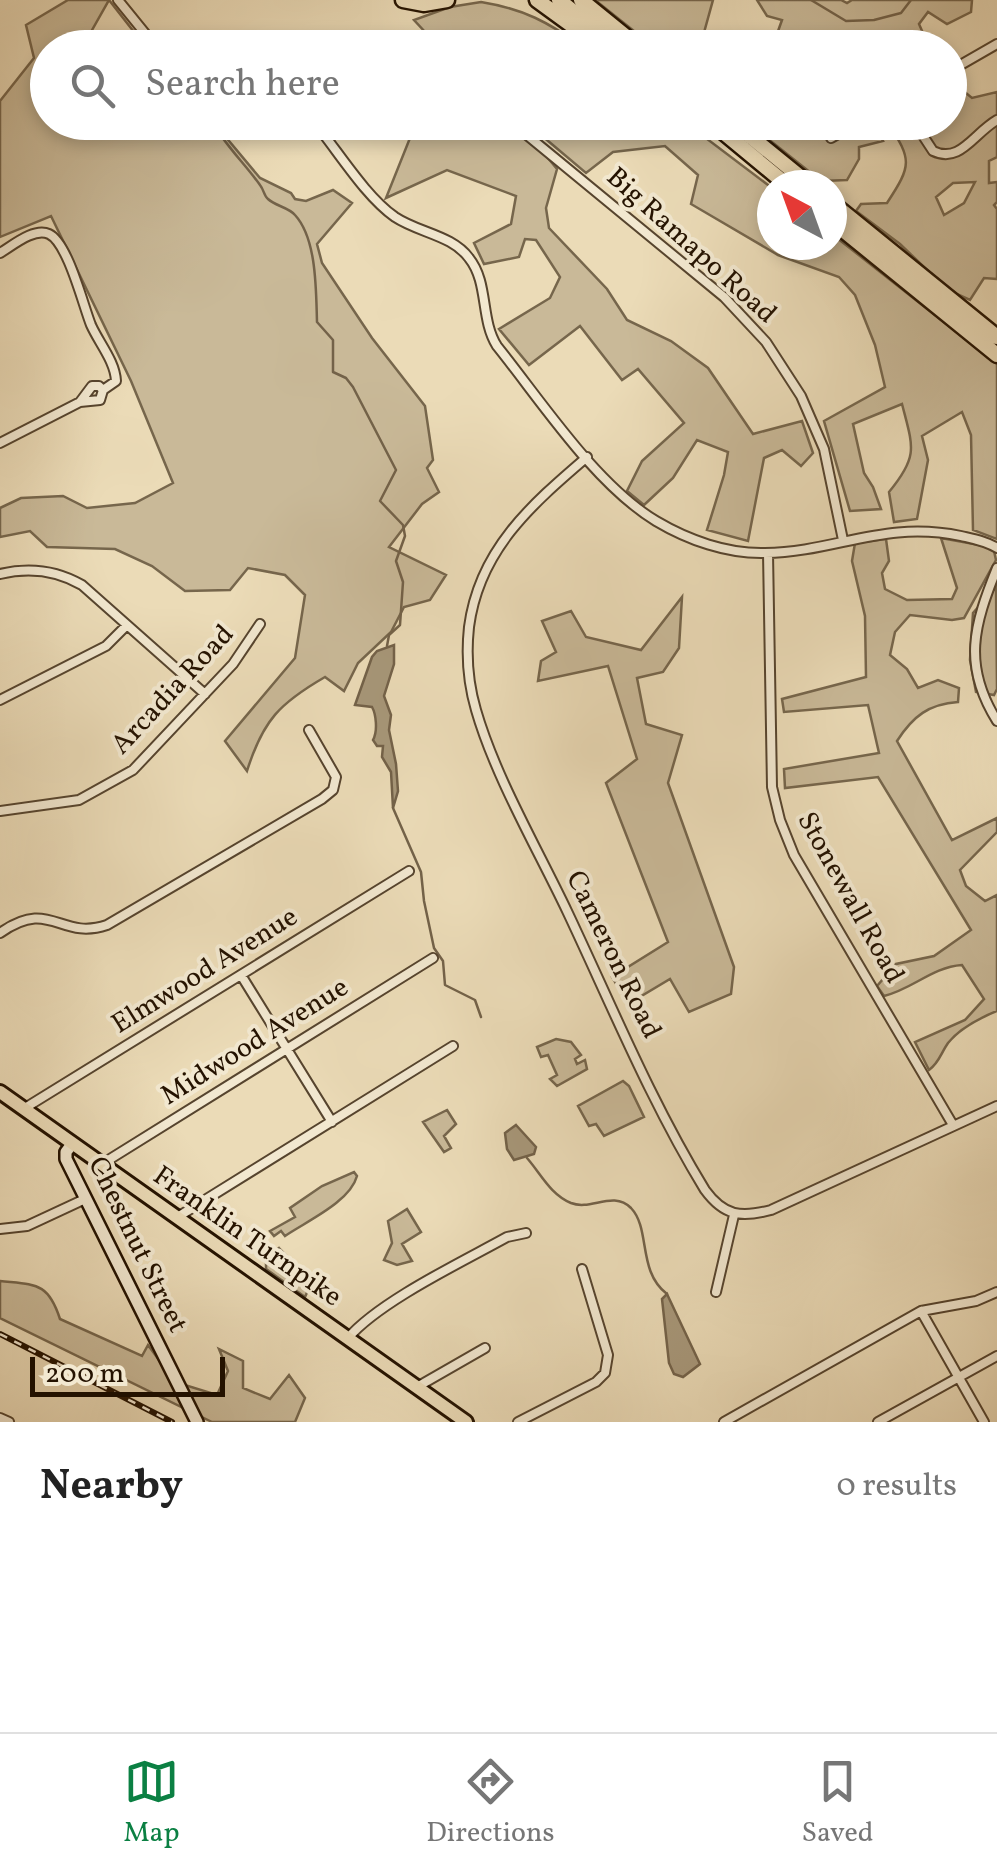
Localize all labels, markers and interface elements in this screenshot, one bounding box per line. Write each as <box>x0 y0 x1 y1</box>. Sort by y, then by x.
search box <box>30 30 967 140</box>
icon: search <box>65 58 120 113</box>
text: Search here <box>145 59 340 112</box>
street label: Big Ramapo Road <box>597 159 785 333</box>
north arrow <box>757 170 847 260</box>
street label: Arcadia Road <box>103 616 243 764</box>
street label: Stonewall Road <box>787 805 913 991</box>
street label: Cameron Road <box>555 864 671 1046</box>
street label: Elmwood Avenue <box>104 898 306 1044</box>
street label: Midwood Avenue <box>154 969 356 1115</box>
street label: Chestnut Street <box>78 1150 196 1340</box>
street label: Franklin Turnpike <box>145 1157 349 1317</box>
scale bar <box>30 1352 225 1396</box>
text: 200 m <box>45 1355 124 1394</box>
text: Nearby <box>40 1458 183 1517</box>
text: 0 results <box>837 1465 957 1509</box>
tab: Map <box>123 1754 179 1853</box>
tab: Directions <box>426 1754 555 1853</box>
tab: Saved <box>801 1754 874 1853</box>

